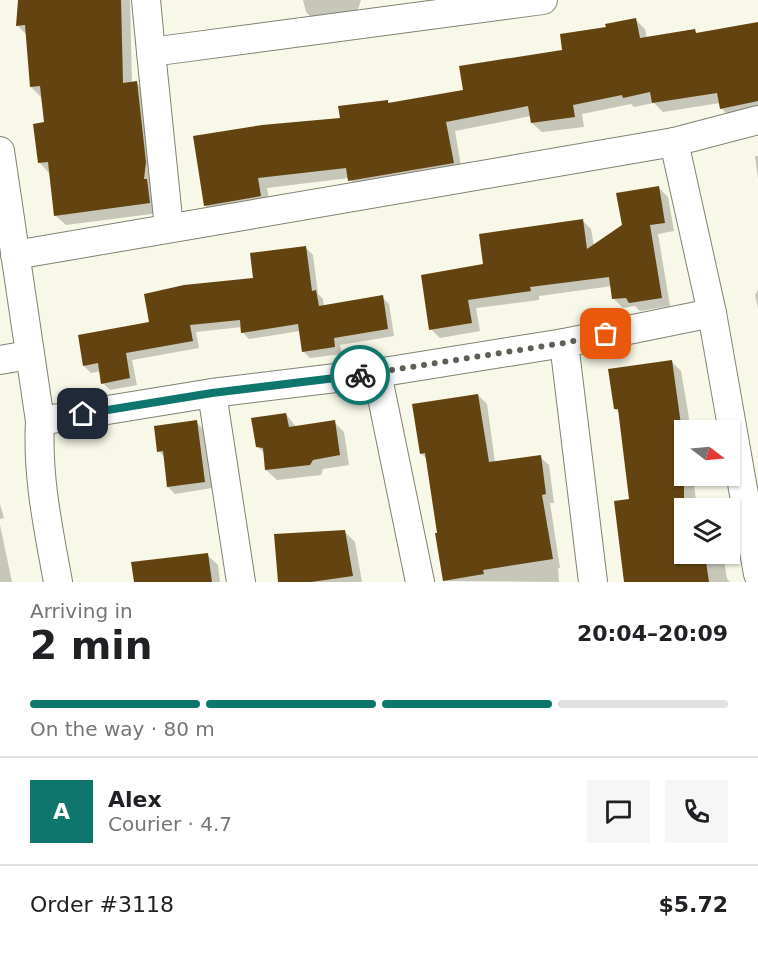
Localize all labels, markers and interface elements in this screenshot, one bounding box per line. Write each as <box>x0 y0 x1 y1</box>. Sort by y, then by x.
pin <box>580 308 631 359</box>
icon: bag <box>589 317 622 350</box>
courier <box>330 345 390 405</box>
icon: bike <box>344 359 377 392</box>
pin <box>57 388 108 439</box>
icon: home <box>66 397 99 430</box>
north arrow <box>674 420 740 486</box>
map controls <box>674 420 740 564</box>
button: layers <box>674 498 740 564</box>
text: Arriving in <box>30 599 133 623</box>
text: 20:04–20:09 <box>577 621 728 646</box>
text: 2 min <box>30 623 152 668</box>
text: On the way · 80 m <box>30 717 215 741</box>
button: chat <box>587 780 650 843</box>
button: phone <box>665 780 728 843</box>
text: Alex <box>108 787 162 812</box>
text: A <box>53 799 70 824</box>
text: Courier · 4.7 <box>108 812 232 836</box>
text: Order #3118 <box>30 892 174 917</box>
text: $5.72 <box>658 892 728 917</box>

